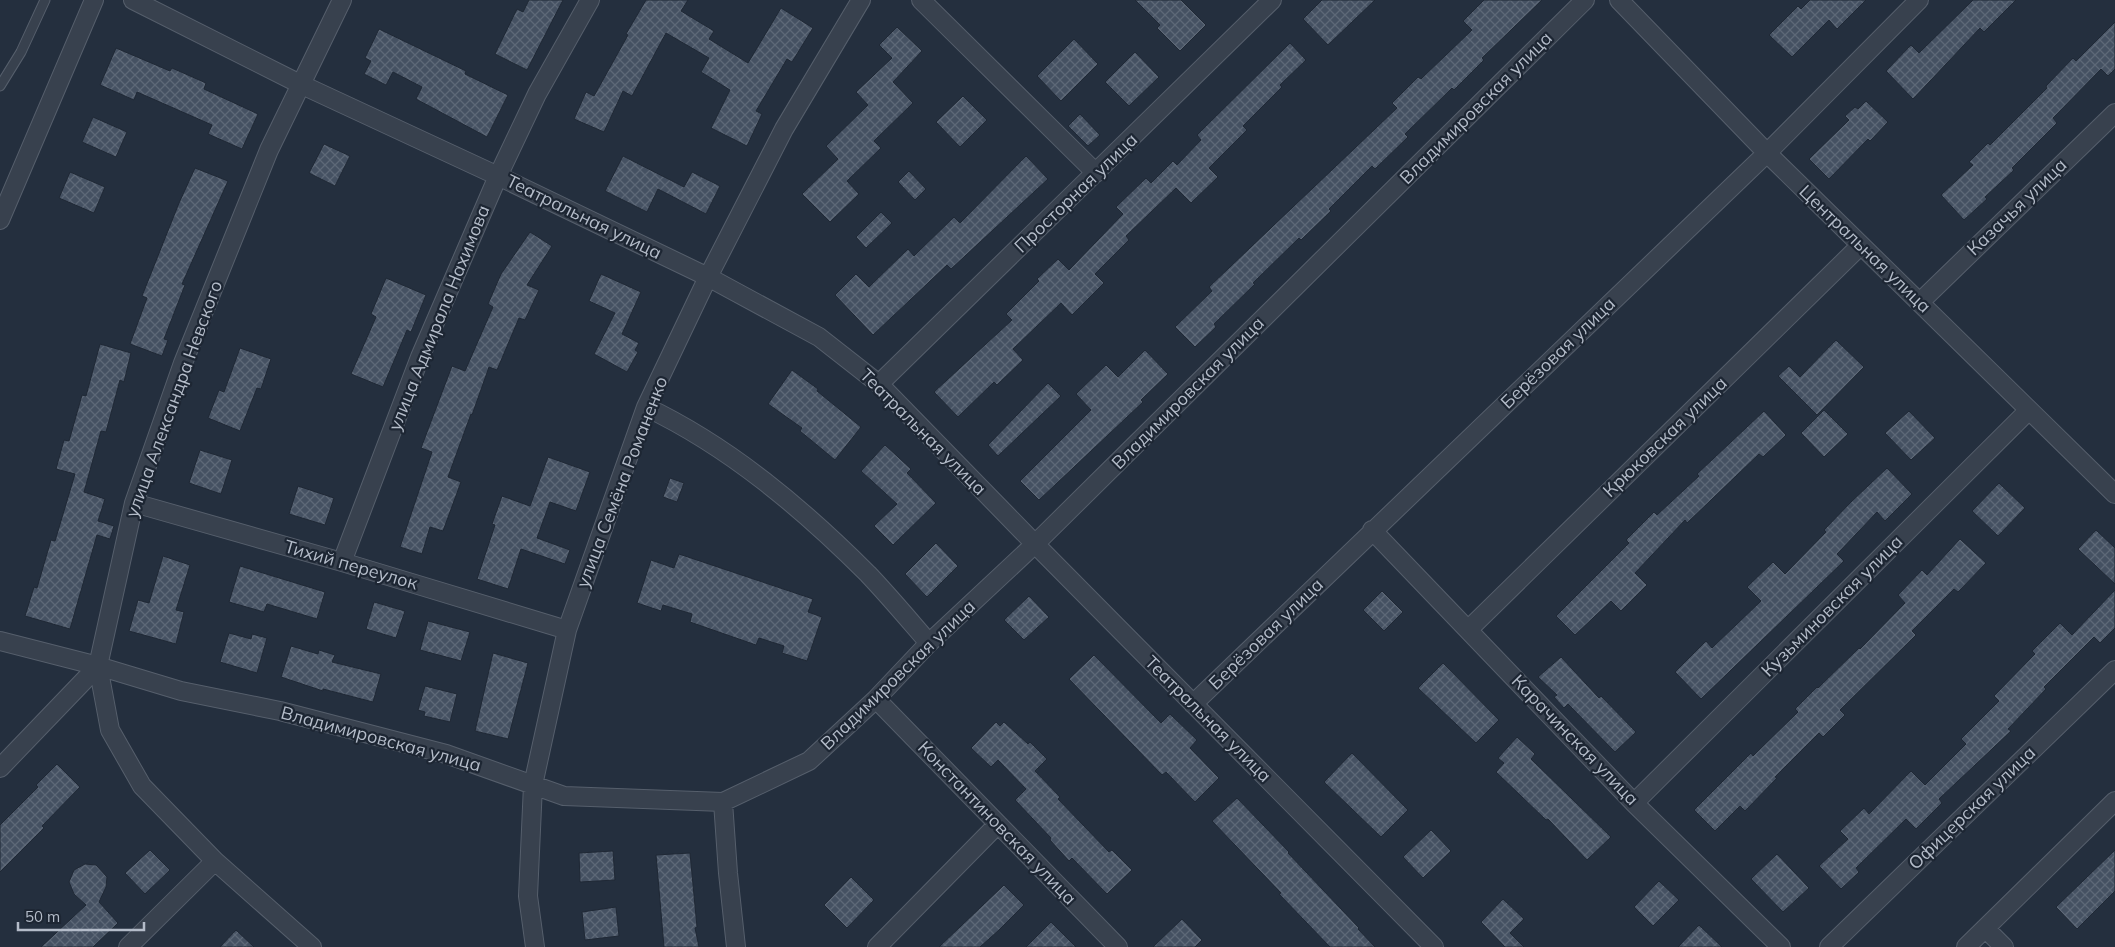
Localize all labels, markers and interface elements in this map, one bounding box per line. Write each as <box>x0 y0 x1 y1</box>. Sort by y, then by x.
street label: Владимировская улица <box>1394 26 1557 189</box>
street label: Просторная улица <box>1009 128 1142 257</box>
street label: Казачья улица <box>1962 153 2071 260</box>
street label: Театральная улица <box>503 169 666 264</box>
street label: Центральная улица <box>1795 180 1936 318</box>
street label: улица Адмирала Нахимова <box>383 202 494 434</box>
street label: улица Александра Невского <box>120 277 227 520</box>
street label: Берёзовая улица <box>1495 292 1620 413</box>
street label: Владимировская улица <box>1106 311 1269 474</box>
street label: Театральная улица <box>855 363 992 500</box>
street label: Крюковская улица <box>1598 371 1732 502</box>
street label: улица Семёна Романенко <box>571 373 672 591</box>
street label: Кузьминовская улица <box>1756 530 1907 681</box>
street label: Тихий переулок <box>282 535 421 595</box>
street label: Берёзовая улица <box>1203 573 1328 694</box>
street label: Владимировская улица <box>815 595 980 755</box>
street label: Театральная улица <box>1140 650 1277 787</box>
street label: Карачинская улица <box>1507 669 1644 810</box>
street label: Владимировская улица <box>278 701 484 776</box>
street label: Константиновская улица <box>913 736 1082 909</box>
street label: Офицерская улица <box>1903 741 2040 874</box>
scale bar <box>18 900 144 932</box>
text: 50 m <box>25 907 60 926</box>

